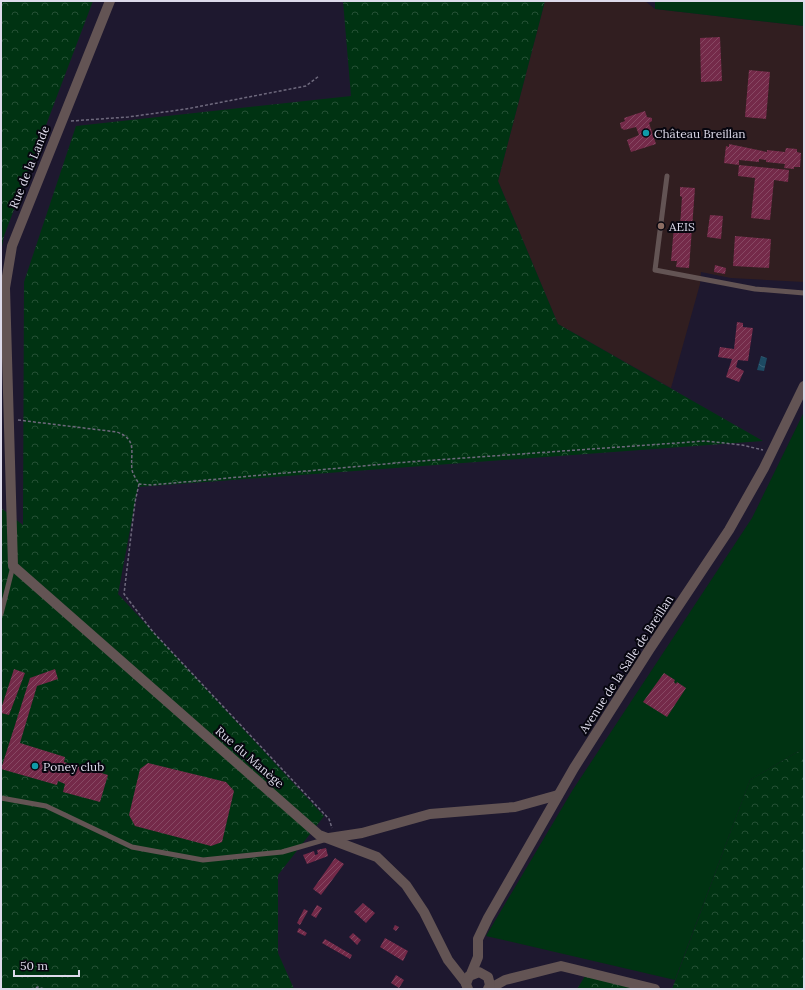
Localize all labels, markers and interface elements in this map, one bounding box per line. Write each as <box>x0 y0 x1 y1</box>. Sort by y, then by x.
street label: Rue de la Lande <box>6 123 53 211</box>
place label: Château Breillan <box>654 126 746 141</box>
marker: Château Breillan <box>641 128 651 138</box>
place label: AEIS <box>668 219 695 234</box>
marker: AEIS <box>656 221 666 231</box>
street label: Avenue de la Salle de Breillan <box>575 592 676 737</box>
street label: Rue du Manège <box>213 723 288 791</box>
place label: Poney club <box>43 759 104 774</box>
marker: Poney club <box>30 761 40 771</box>
scale bar <box>14 952 79 978</box>
text: 50 m <box>20 958 48 973</box>

